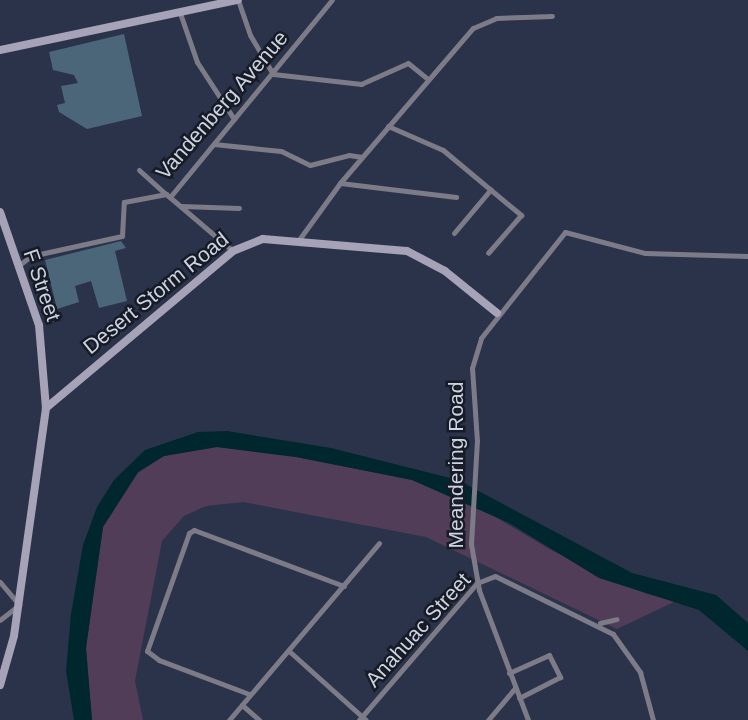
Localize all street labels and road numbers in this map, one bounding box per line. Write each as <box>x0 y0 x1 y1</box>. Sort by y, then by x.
street label: Vandenberg Avenue <box>150 25 294 185</box>
street label: Desert Storm Road <box>78 227 234 359</box>
street label: F Street <box>18 246 66 324</box>
street label: Meandering Road <box>443 382 469 548</box>
street label: Anahuac Street <box>360 568 476 692</box>

